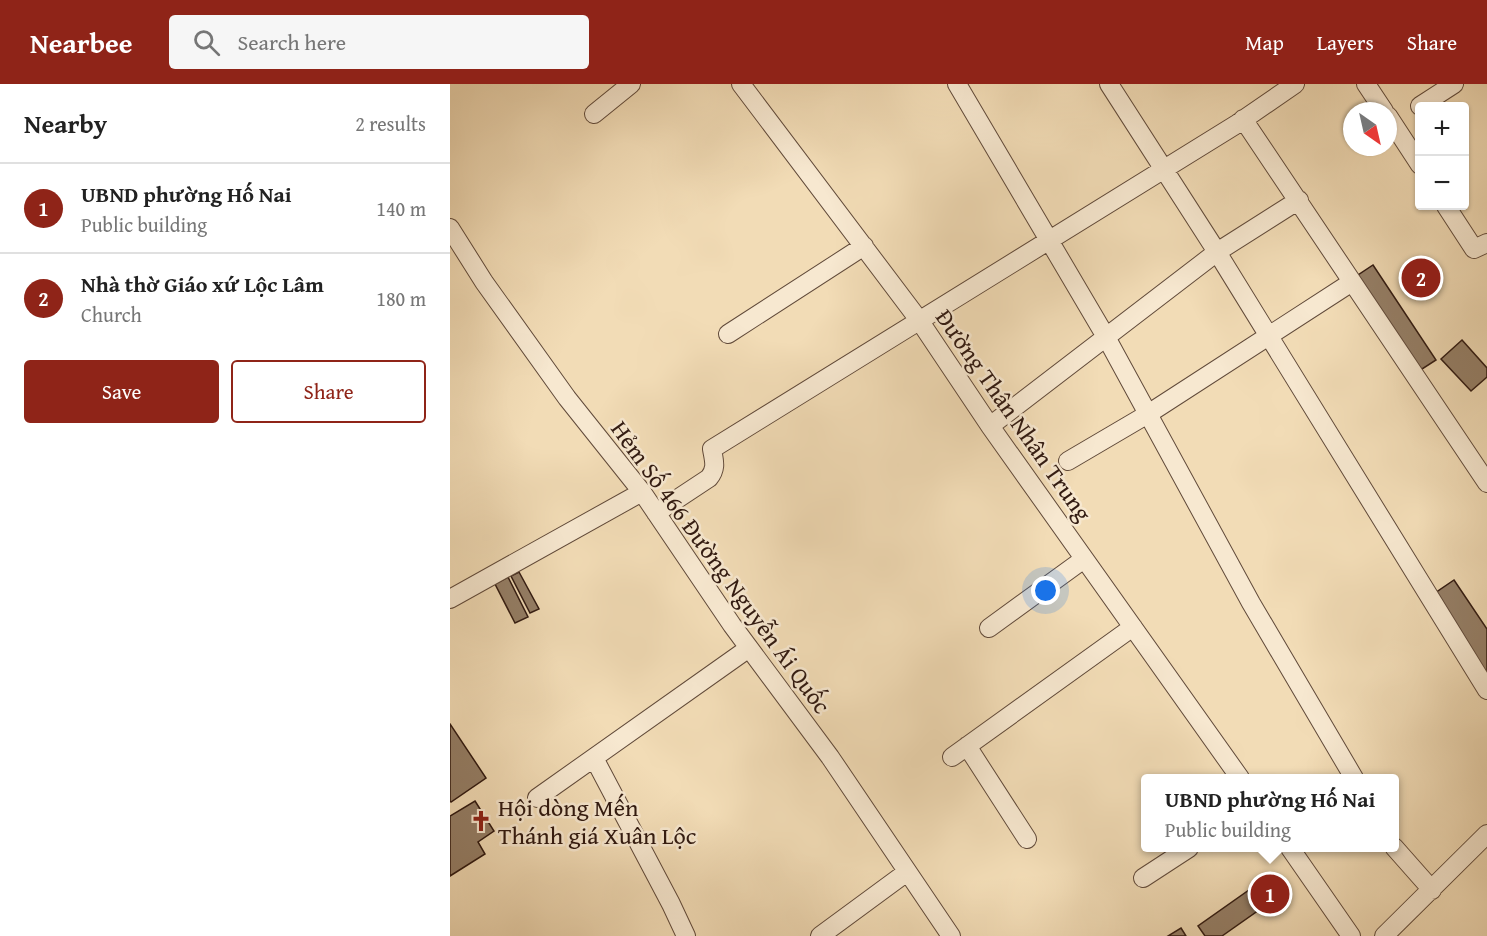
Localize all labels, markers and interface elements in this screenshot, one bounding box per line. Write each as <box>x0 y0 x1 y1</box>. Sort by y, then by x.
search box <box>169 15 589 69</box>
text: Nearbee <box>30 22 133 63</box>
icon: search <box>190 26 223 59</box>
text: Search here <box>238 26 346 58</box>
text: Map <box>1245 27 1284 58</box>
text: Layers <box>1317 27 1374 58</box>
text: Share <box>1407 27 1457 58</box>
north arrow <box>1343 102 1397 156</box>
map controls <box>1415 102 1469 210</box>
button: + <box>1415 102 1469 156</box>
text: Nearby <box>24 104 107 143</box>
text: 2 results <box>355 109 426 138</box>
button: − <box>1415 156 1469 210</box>
text: UBND phường Hố Nai <box>81 178 292 210</box>
text: 1 <box>38 194 49 223</box>
text: 140 m <box>376 194 426 223</box>
text: Public building <box>81 210 207 239</box>
pin: 2 <box>1402 256 1440 300</box>
text: Nhà thờ Giáo xứ Lộc Lâm <box>81 268 324 300</box>
text: 2 <box>38 284 49 313</box>
text: 180 m <box>376 284 426 313</box>
text: Church <box>81 300 142 329</box>
street label: Đường Thân Nhân Trung <box>927 302 1101 528</box>
button: Save <box>24 360 219 423</box>
button: Share <box>231 360 426 423</box>
street label: Hẻm Số 466 Đường Nguyễn Ái Quốc <box>603 413 840 721</box>
your location <box>1031 576 1060 605</box>
popup <box>1141 774 1399 852</box>
text: UBND phường Hố Nai <box>1165 783 1375 815</box>
place label: Hội dòng Mến Thánh giá Xuân Lộc <box>498 790 697 853</box>
church icon: Hội dòng Mến Thánh giá Xuân Lộc <box>469 809 493 833</box>
text: Public building <box>1165 815 1291 844</box>
pin: 1 <box>1250 872 1290 916</box>

